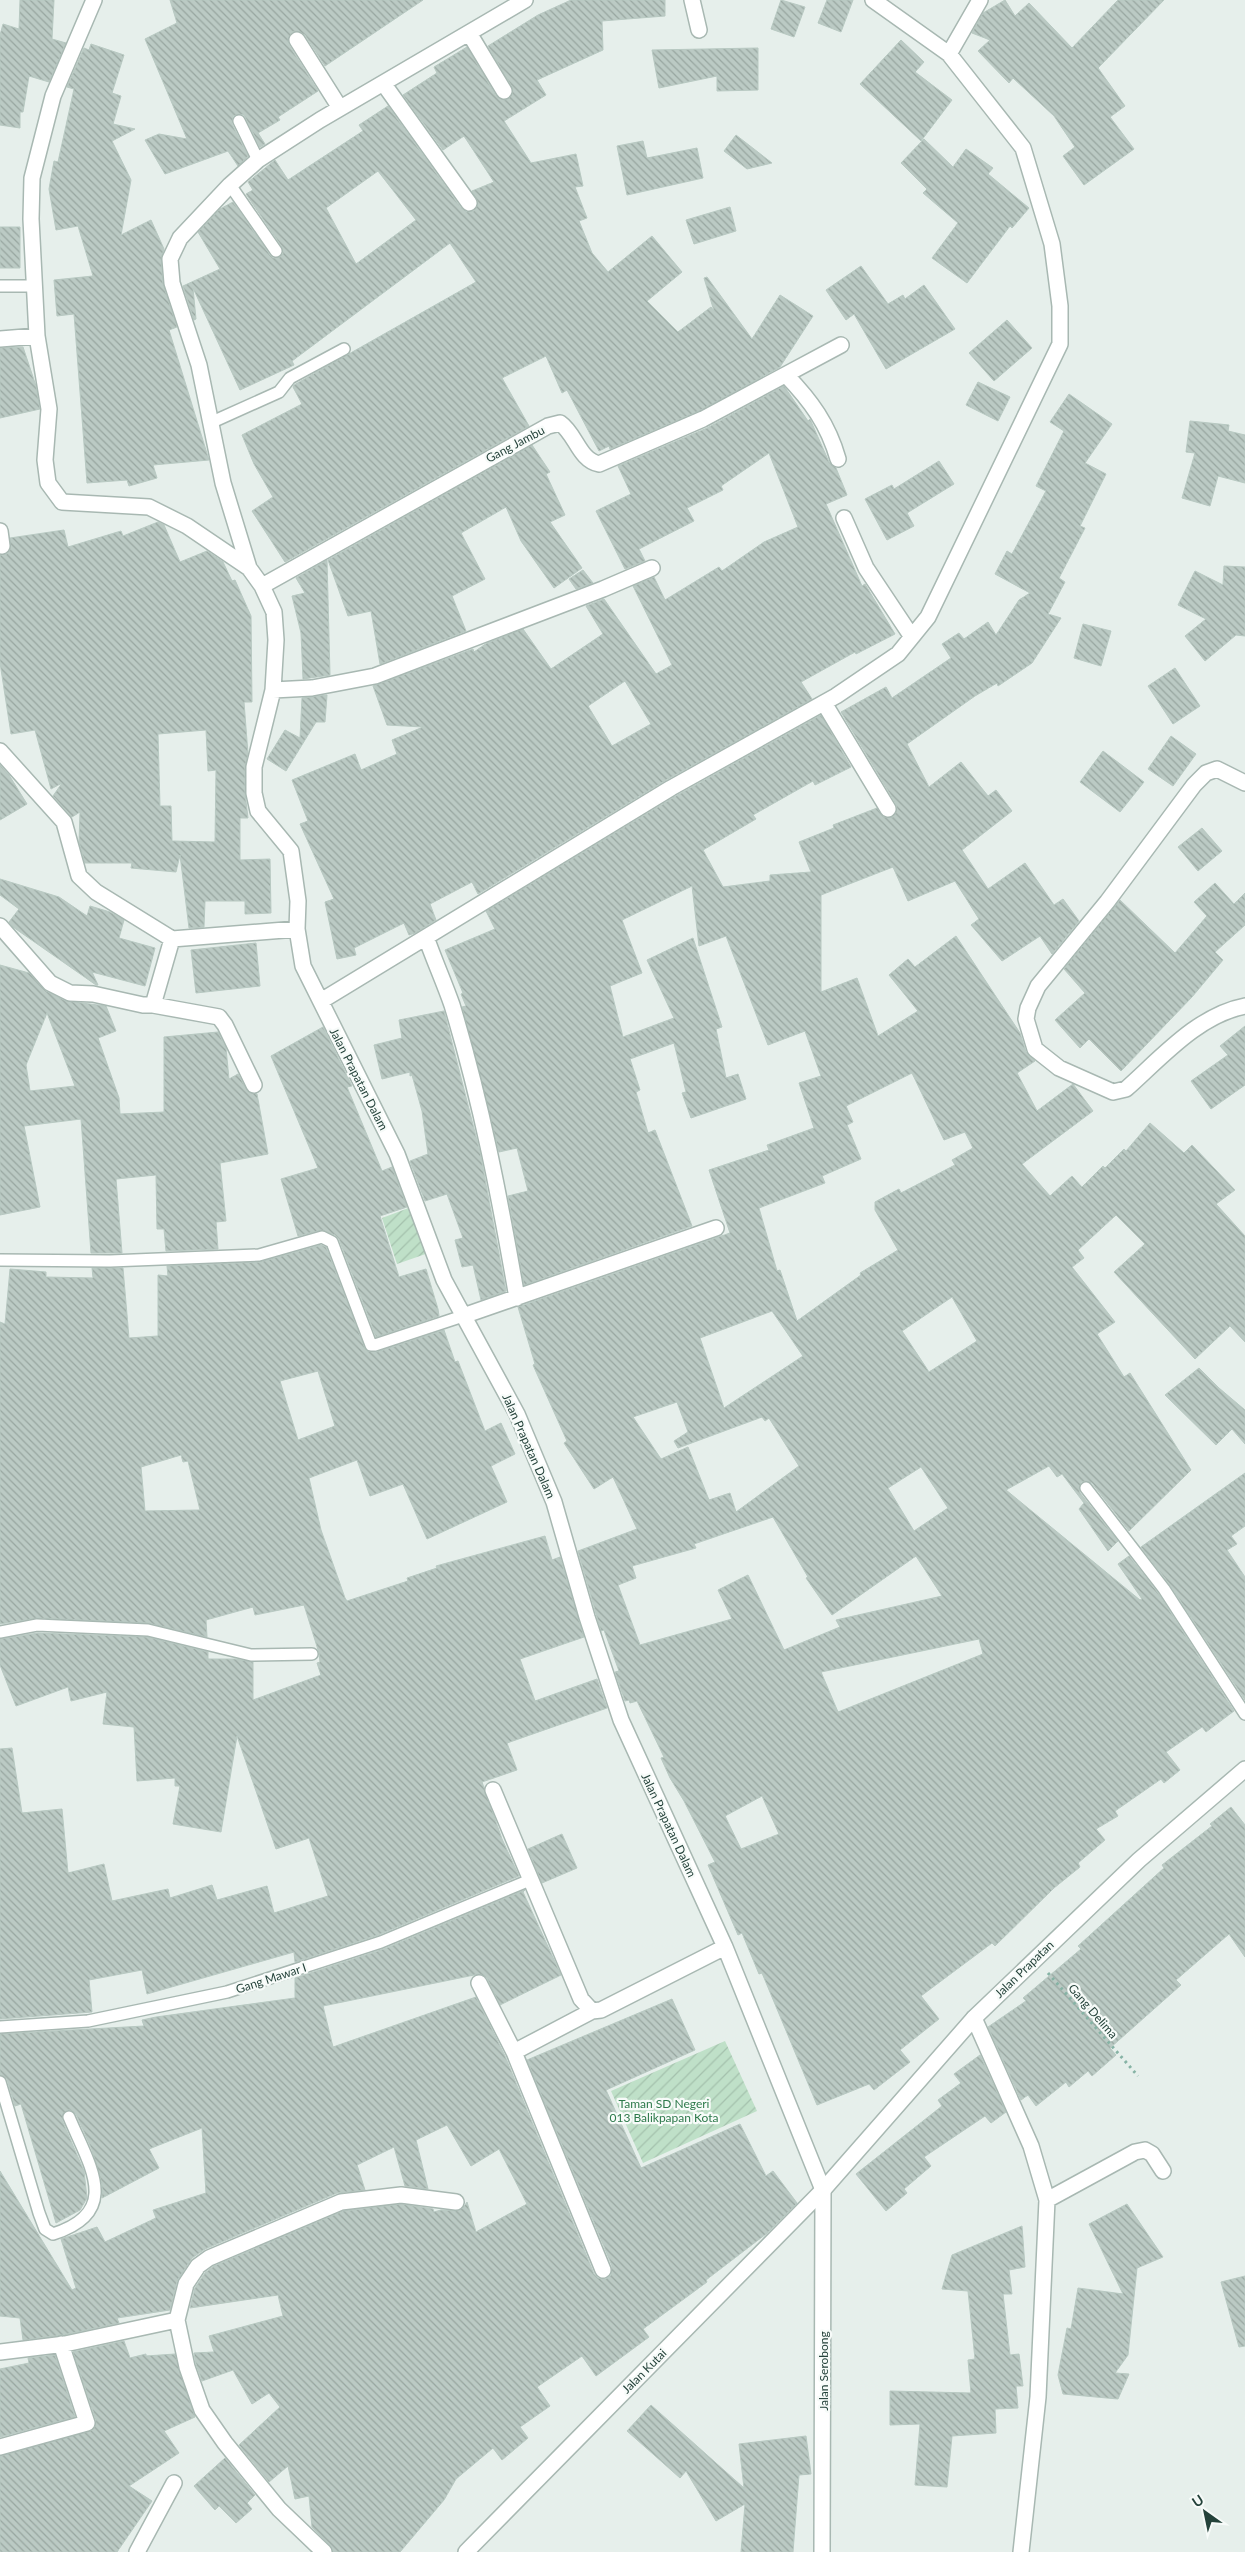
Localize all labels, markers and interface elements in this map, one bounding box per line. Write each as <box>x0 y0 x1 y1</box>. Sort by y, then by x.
street label: Gang Jambu <box>483 422 547 466</box>
street label: Jalan Prapatan Dalam <box>327 1025 391 1133</box>
street label: Jalan Prapatan Dalam <box>499 1391 559 1501</box>
street label: Jalan Prapatan Dalam <box>638 1771 700 1879</box>
street label: Jalan Prapatan <box>991 1937 1057 2001</box>
street label: Gang Mawar I <box>234 1960 308 1996</box>
street label: Gang Delima <box>1065 1981 1121 2041</box>
park label: Taman SD Negeri 013 Balikpapan Kota <box>610 2096 719 2125</box>
street label: Jalan Serobong <box>816 2331 831 2411</box>
street label: Jalan Kutai <box>619 2346 669 2396</box>
north arrow <box>1180 2487 1230 2537</box>
text: U <box>1189 2491 1207 2511</box>

